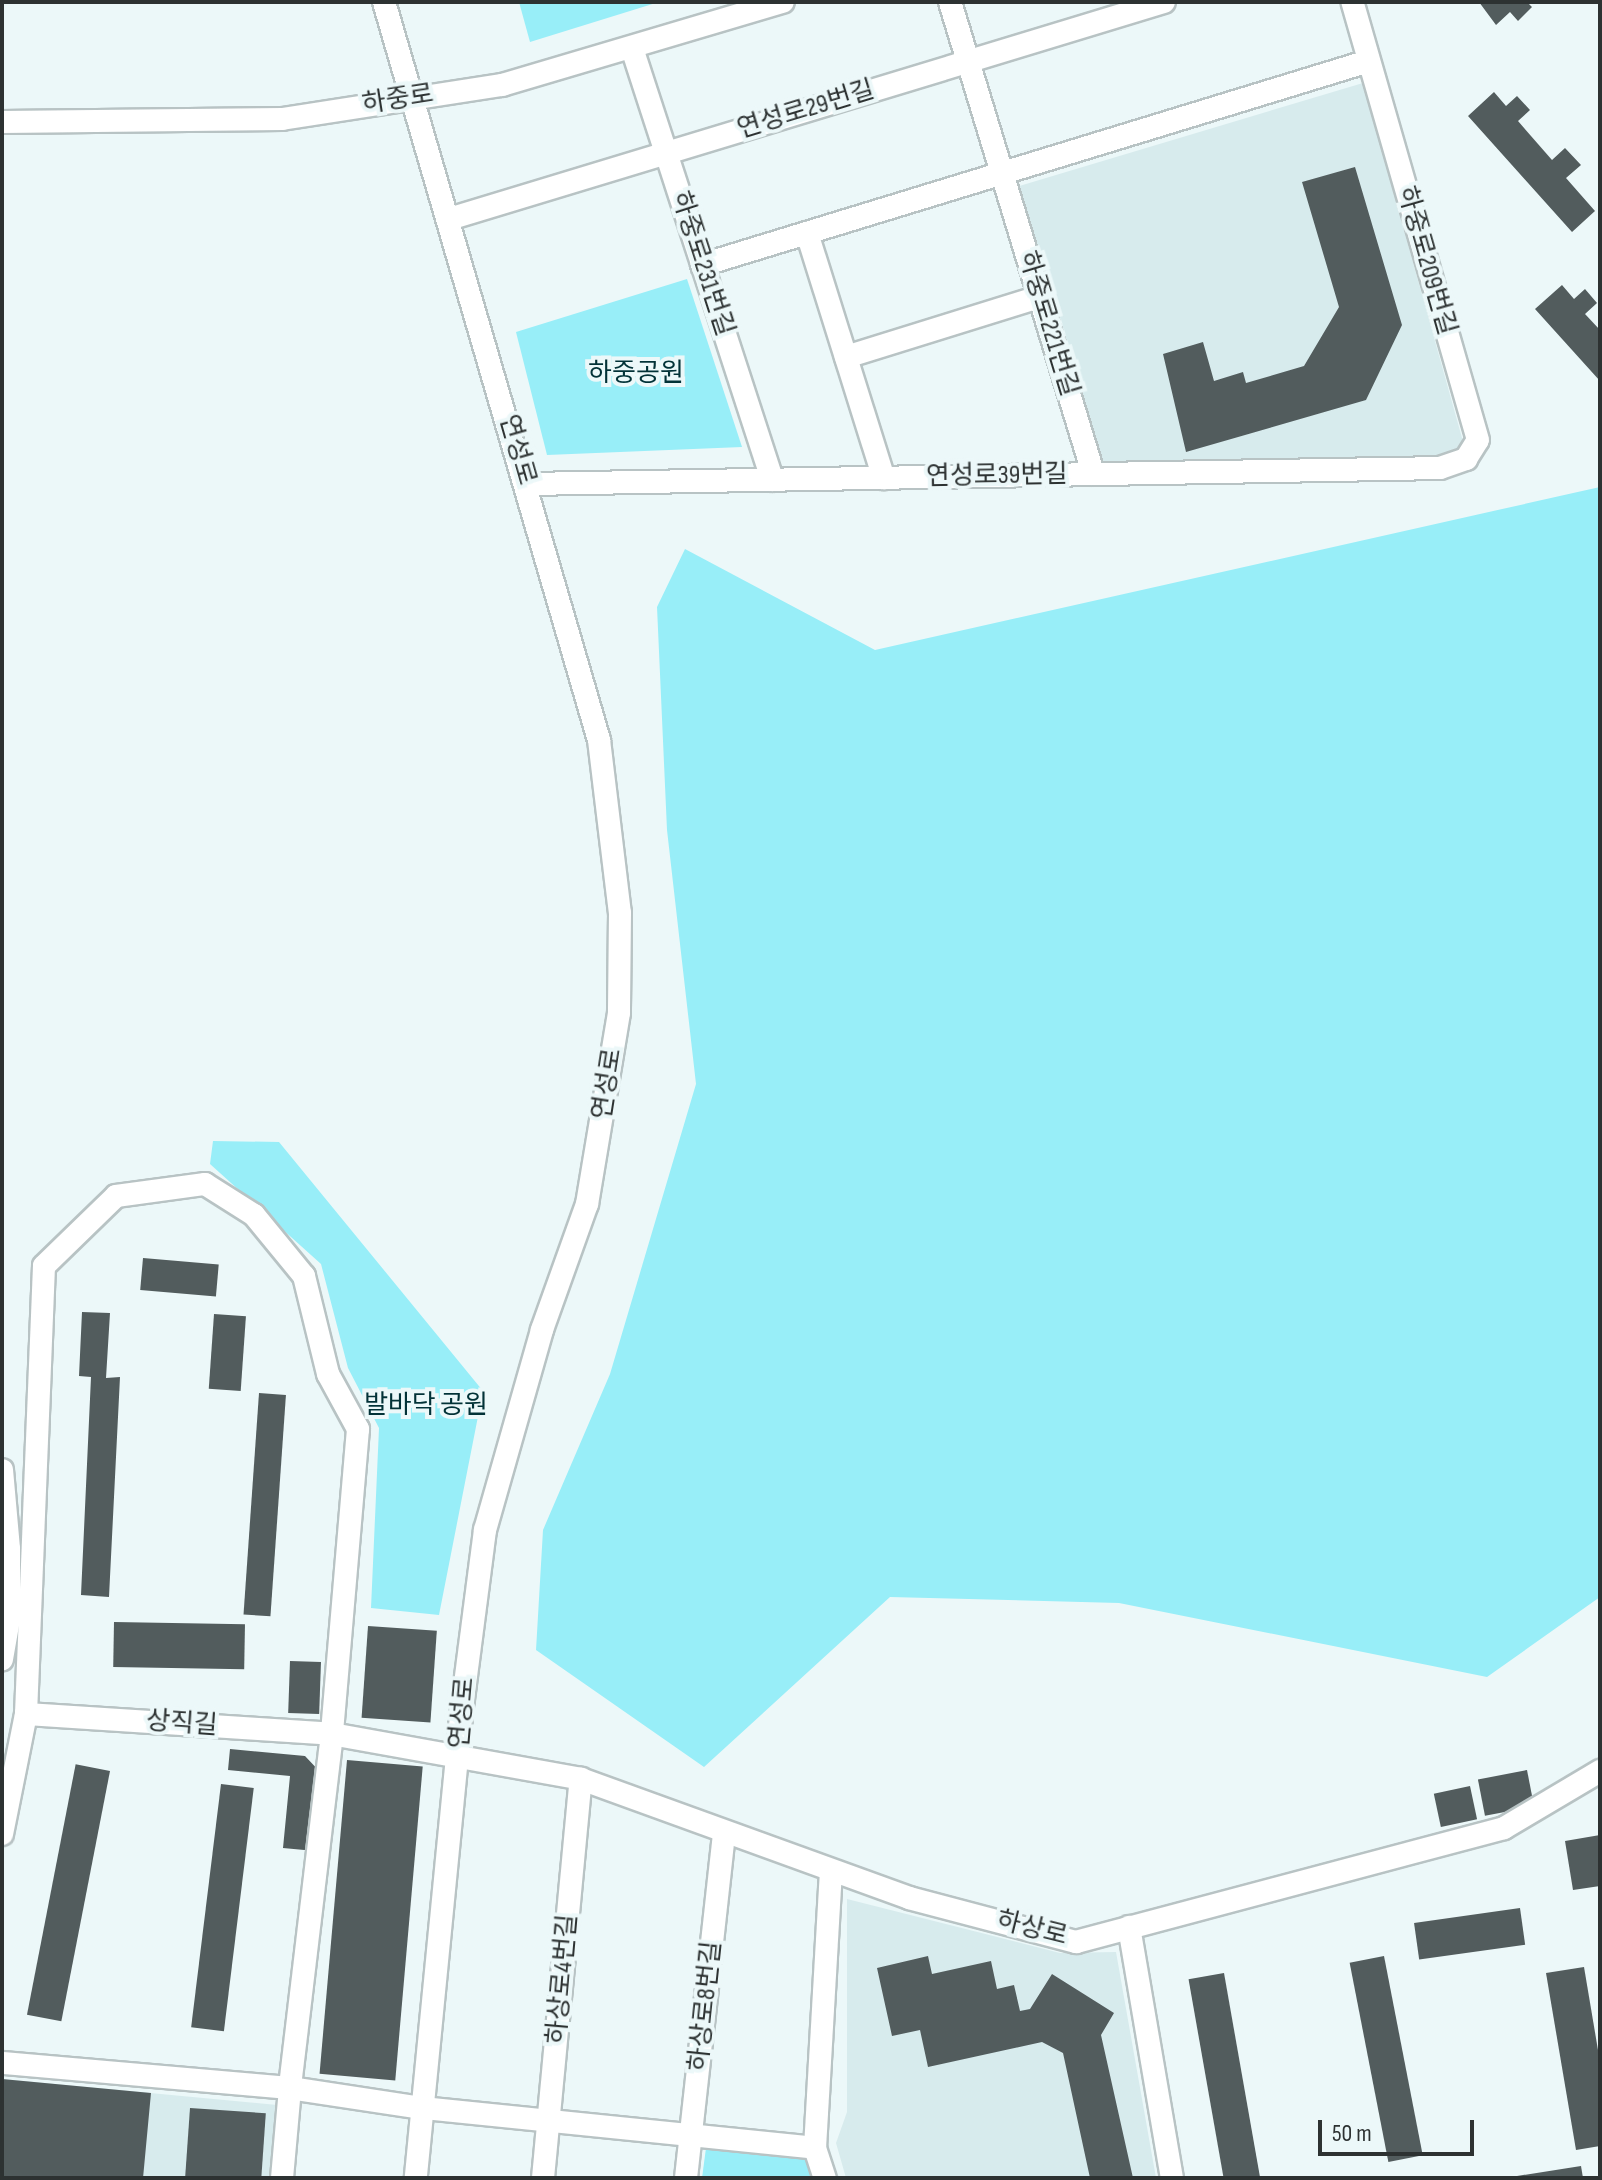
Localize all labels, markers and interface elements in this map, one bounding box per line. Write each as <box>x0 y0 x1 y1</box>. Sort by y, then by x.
street label: 연성로29번길 <box>734 74 878 146</box>
street label: 하중로 <box>360 79 436 121</box>
street label: 하중로209번길 <box>1390 183 1462 339</box>
street label: 하중로231번길 <box>664 188 740 340</box>
street label: 하중로221번길 <box>1011 248 1085 400</box>
park label: 하중공원 <box>588 358 684 390</box>
street label: 연성로 <box>492 411 542 489</box>
street label: 연성로39번길 <box>926 459 1068 493</box>
street label: 연성로 <box>587 1046 629 1122</box>
park label: 발바닥 공원 <box>364 1390 488 1422</box>
street label: 연성로 <box>444 1676 482 1750</box>
street label: 상직길 <box>145 1706 219 1742</box>
street label: 하상로 <box>993 1905 1071 1953</box>
street label: 하상로4번길 <box>542 1913 584 2045</box>
street label: 하상로8번길 <box>684 1939 728 2073</box>
scale bar <box>1322 2104 1478 2154</box>
text: 50 m <box>1332 2119 1372 2148</box>

